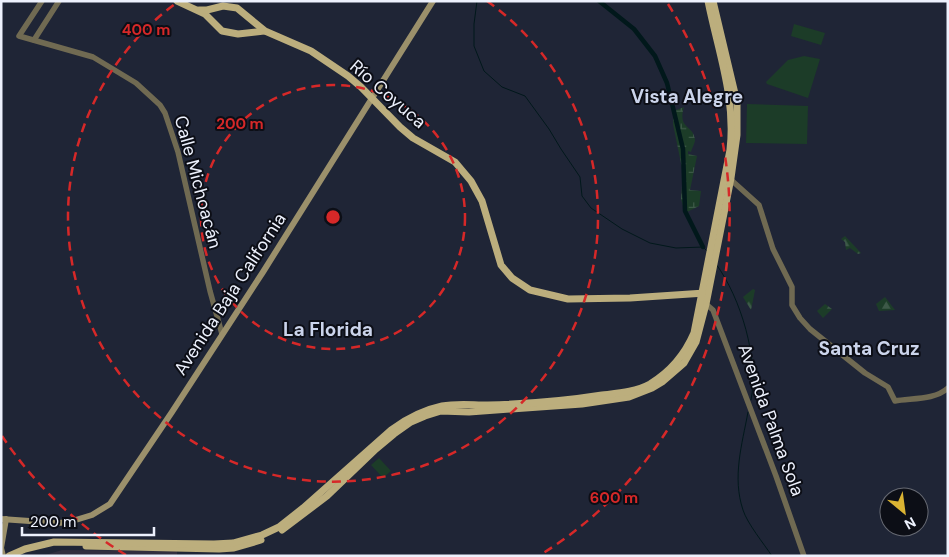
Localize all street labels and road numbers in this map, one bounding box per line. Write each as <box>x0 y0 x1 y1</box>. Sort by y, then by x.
street label: Río Coyuca <box>345 54 431 134</box>
street label: Calle Michoacán <box>169 113 227 251</box>
street label: Avenida Baja California <box>168 208 292 380</box>
street label: Avenida Palma Sola <box>732 341 810 499</box>

